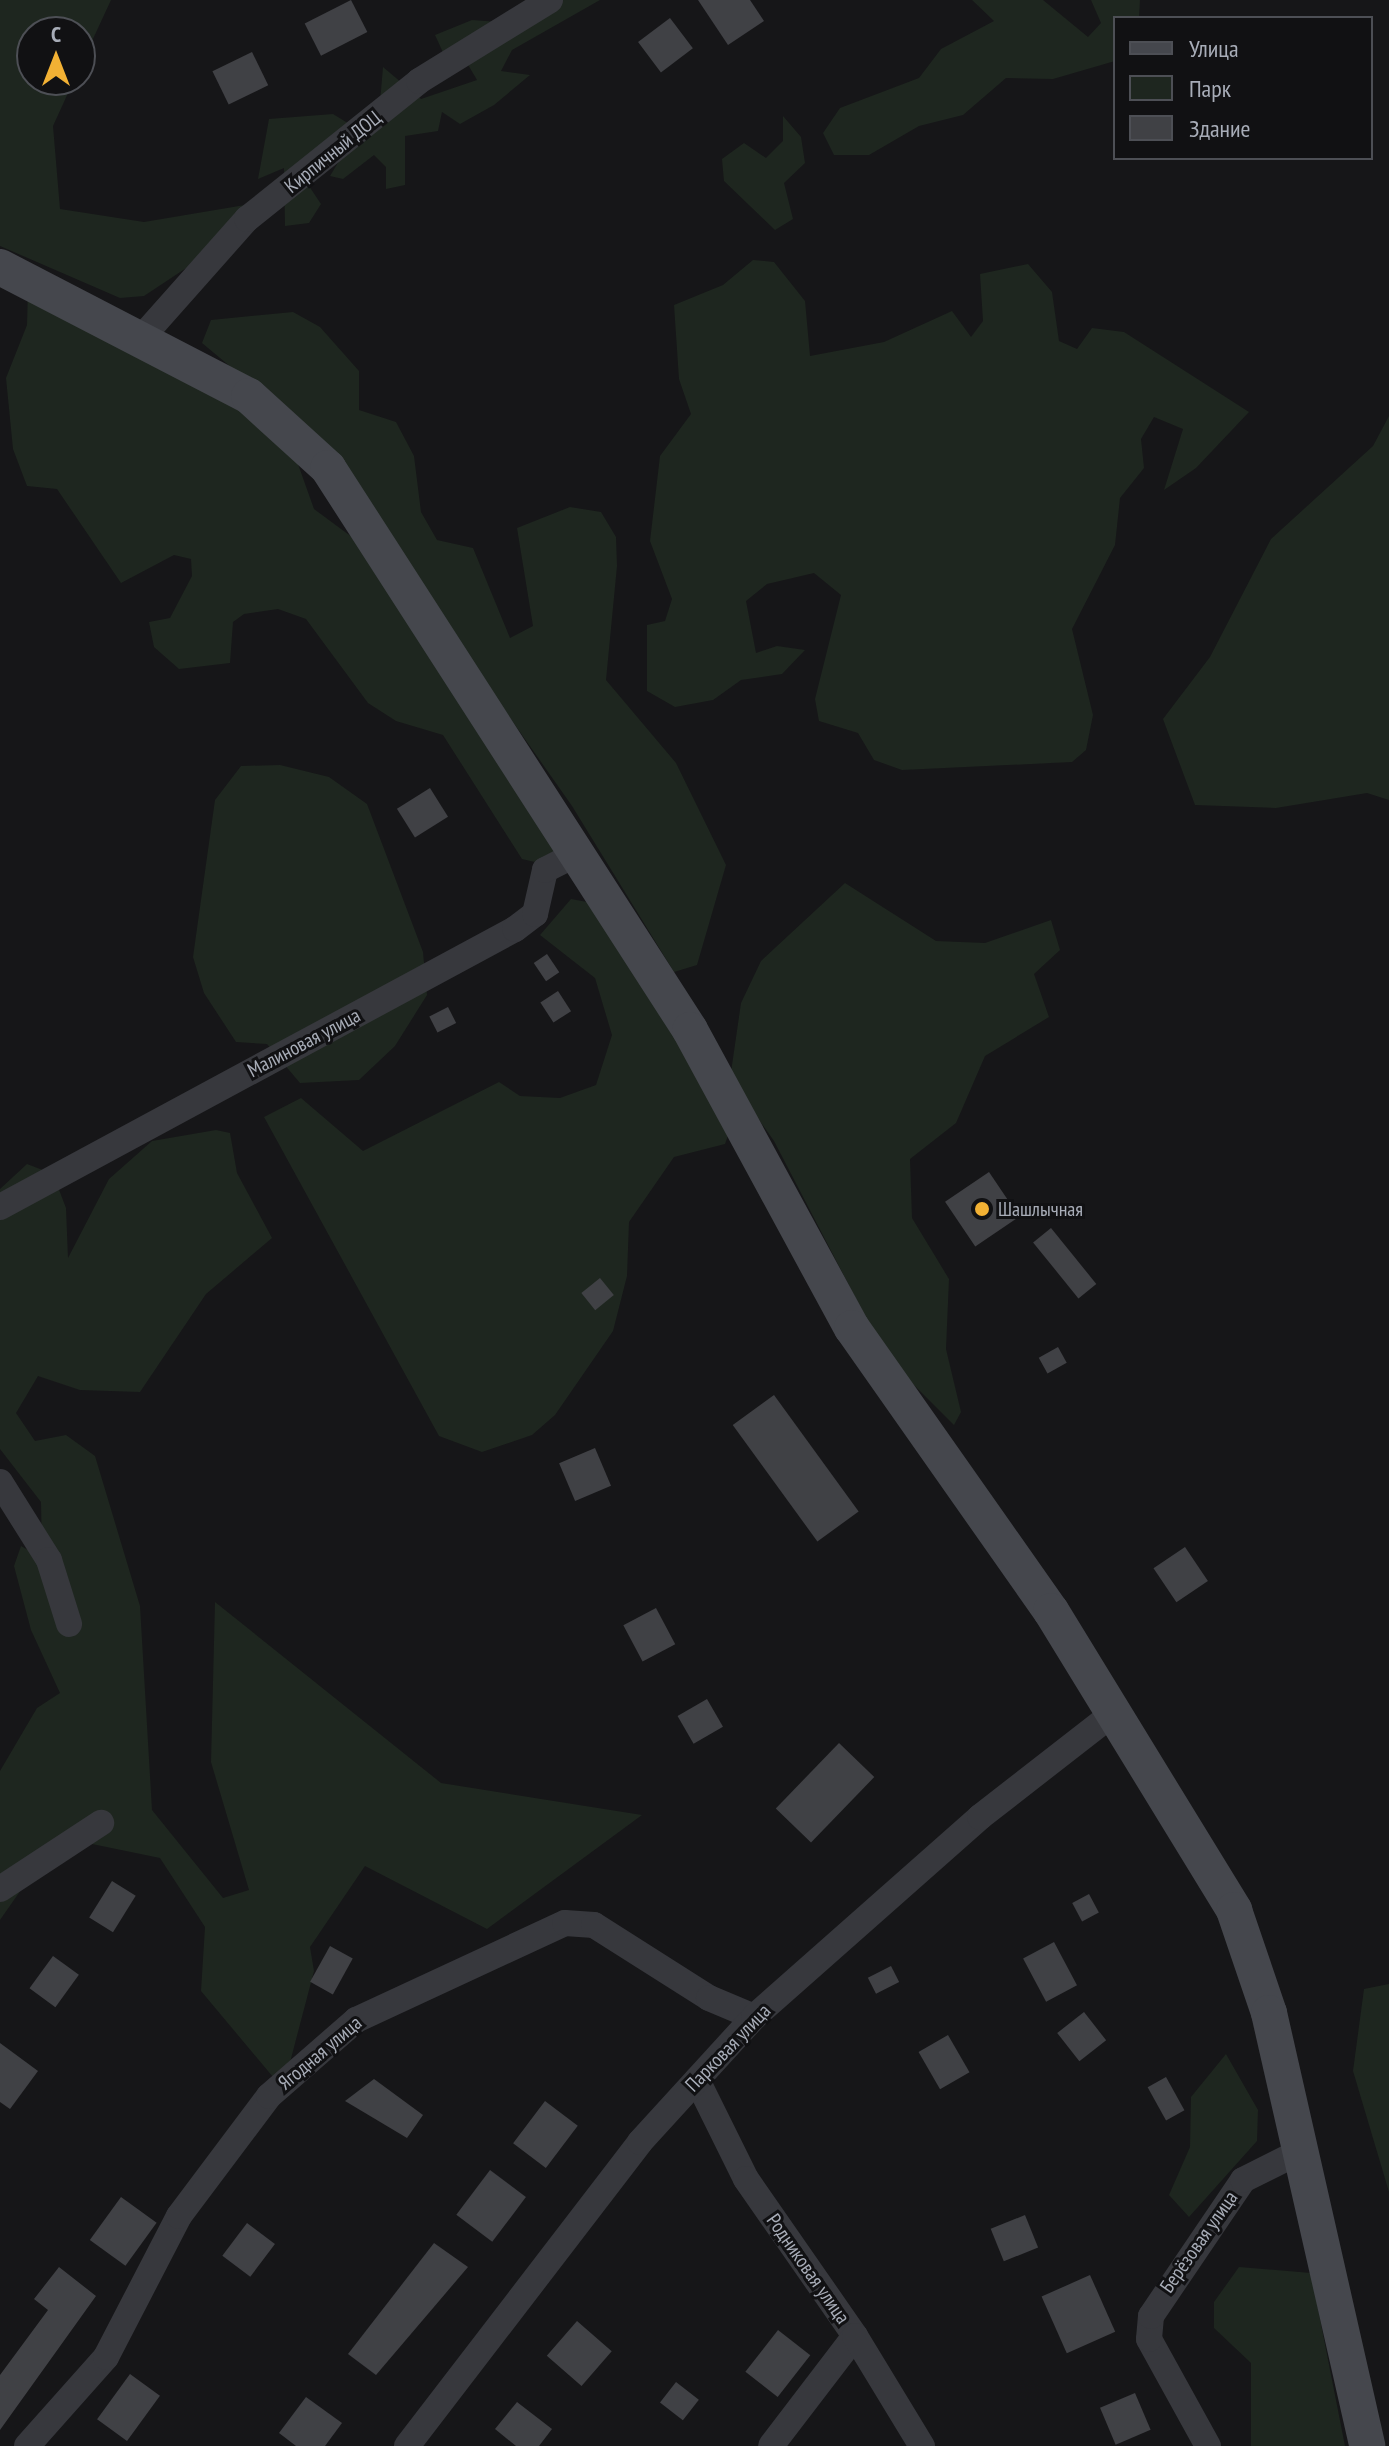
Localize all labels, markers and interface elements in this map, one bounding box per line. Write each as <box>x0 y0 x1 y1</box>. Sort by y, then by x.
north arrow <box>16 16 96 96</box>
legend <box>1113 16 1373 160</box>
text: С <box>51 20 61 48</box>
text: Улица <box>1189 33 1239 64</box>
text: Парк <box>1189 73 1231 104</box>
street label: Кирпичный ДОЦ <box>280 106 386 198</box>
text: Здание <box>1189 113 1250 144</box>
street label: Малиновая улица <box>244 1003 364 1083</box>
place label: Шашлычная <box>998 1197 1083 1221</box>
marker: Шашлычная <box>973 1200 991 1218</box>
street label: Парковая улица <box>680 1999 776 2097</box>
street label: Ягодная улица <box>273 2011 367 2095</box>
street label: Берёзовая улица <box>1155 2186 1243 2298</box>
street label: Родниковая улица <box>761 2209 855 2329</box>

